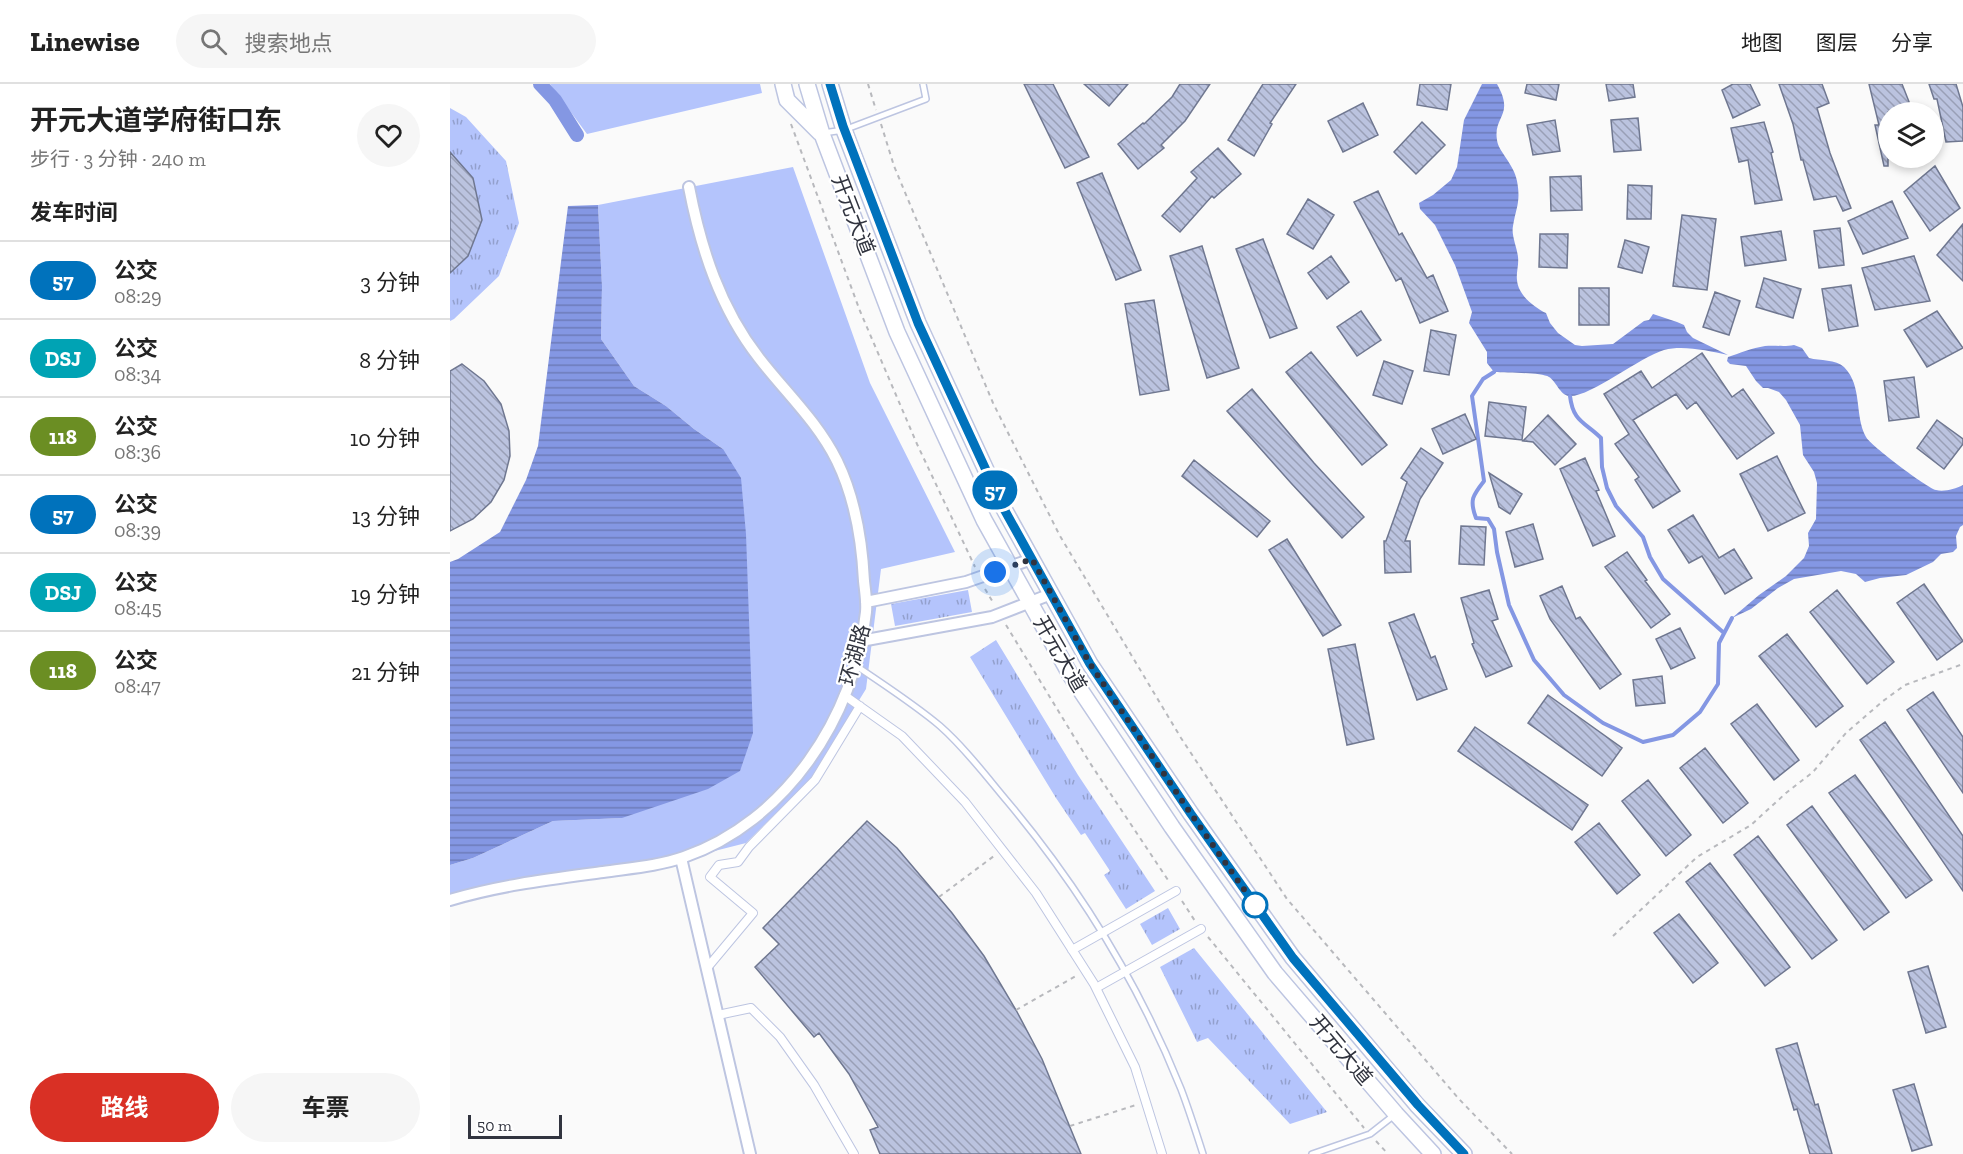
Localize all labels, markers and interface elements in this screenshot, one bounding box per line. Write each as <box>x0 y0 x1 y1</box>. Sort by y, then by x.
search box <box>176 14 596 68</box>
text: Linewise <box>30 25 140 58</box>
icon: search <box>197 25 230 58</box>
text: 搜索地点 <box>245 30 333 57</box>
text: 地图 <box>1741 30 1783 55</box>
text: 图层 <box>1816 30 1858 55</box>
text: 分享 <box>1891 30 1933 55</box>
map controls <box>1878 102 1944 168</box>
button: layers <box>1878 102 1944 168</box>
text: 开元大道学府街口东 <box>30 104 282 137</box>
button: heart <box>357 104 420 167</box>
text: 步行 · 3 分钟 · 240 m <box>30 147 206 171</box>
street label: 开元大道 <box>827 171 880 259</box>
text: 发车时间 <box>30 199 118 226</box>
text: 公交 <box>114 257 158 284</box>
text: 57 <box>52 268 74 293</box>
text: 3 分钟 <box>360 269 420 296</box>
text: 08:29 <box>114 284 162 308</box>
text: 公交 <box>114 335 158 362</box>
text: DSJ <box>45 346 81 371</box>
text: 8 分钟 <box>359 347 420 374</box>
text: 08:34 <box>114 362 161 386</box>
text: 公交 <box>114 413 158 440</box>
text: 118 <box>49 424 77 449</box>
text: 10 分钟 <box>350 425 420 452</box>
text: 08:36 <box>114 440 161 464</box>
line badge: 57 <box>968 470 1022 510</box>
text: 57 <box>984 478 1006 503</box>
text: 公交 <box>114 491 158 518</box>
text: 57 <box>52 502 74 527</box>
text: 13 分钟 <box>352 503 420 530</box>
text: 08:39 <box>114 518 161 542</box>
your location <box>980 557 1010 587</box>
text: 公交 <box>114 569 158 596</box>
text: DSJ <box>45 580 81 605</box>
text: 19 分钟 <box>351 581 420 608</box>
text: 08:45 <box>114 596 162 620</box>
street label: 开元大道 <box>1029 611 1092 696</box>
street label: 环湖路 <box>834 621 875 689</box>
text: 公交 <box>114 647 158 674</box>
text: 118 <box>49 658 77 683</box>
text: 21 分钟 <box>351 659 420 686</box>
text: 08:47 <box>114 674 161 698</box>
unlabelled marker <box>1242 892 1268 918</box>
street label: 开元大道 <box>1305 1009 1378 1090</box>
button: 路线 <box>30 1073 219 1142</box>
button: 车票 <box>231 1073 420 1142</box>
scale bar <box>468 1112 562 1140</box>
text: 50 m <box>477 1116 512 1135</box>

